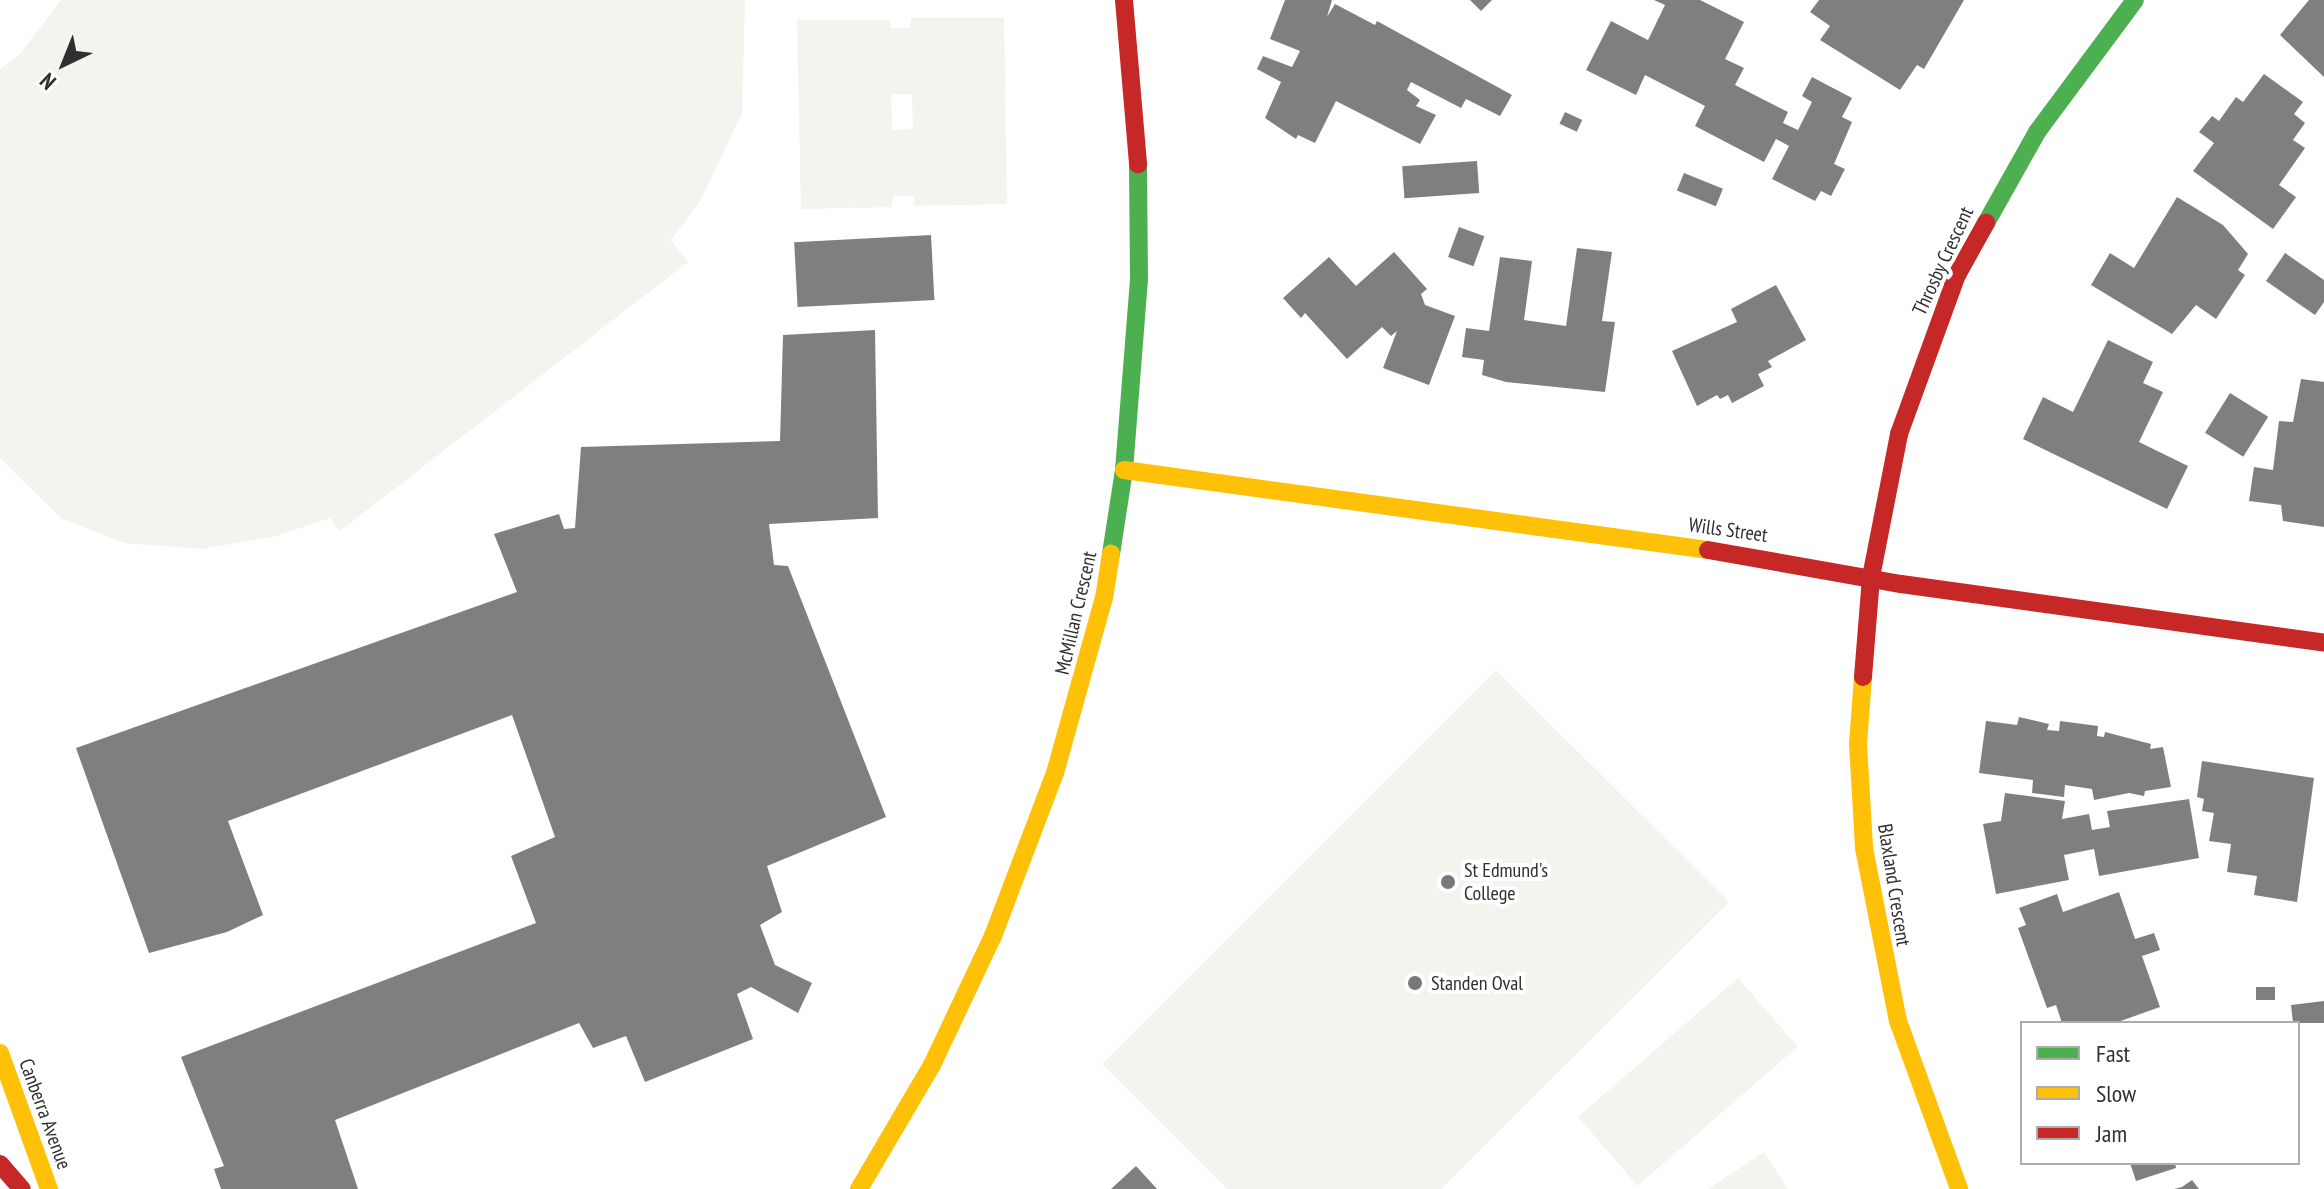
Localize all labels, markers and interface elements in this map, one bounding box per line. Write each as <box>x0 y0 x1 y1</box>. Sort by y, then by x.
north arrow <box>24 24 104 104</box>
text: N <box>34 67 62 96</box>
street label: Throsby Crescent <box>1907 203 1979 319</box>
street label: Wills Street <box>1687 513 1769 547</box>
street label: McMillan Crescent <box>1050 549 1102 677</box>
street label: Blaxland Crescent <box>1872 822 1916 948</box>
place label: St Edmund's College <box>1464 858 1548 905</box>
marker: St Edmund's College <box>1439 873 1457 891</box>
place label: Standen Oval <box>1431 971 1523 995</box>
marker: Standen Oval <box>1406 974 1424 992</box>
legend <box>2020 1021 2300 1165</box>
text: Fast <box>2096 1038 2130 1069</box>
street label: Canberra Avenue <box>14 1055 76 1173</box>
text: Slow <box>2096 1078 2136 1109</box>
text: Jam <box>2096 1118 2127 1149</box>

